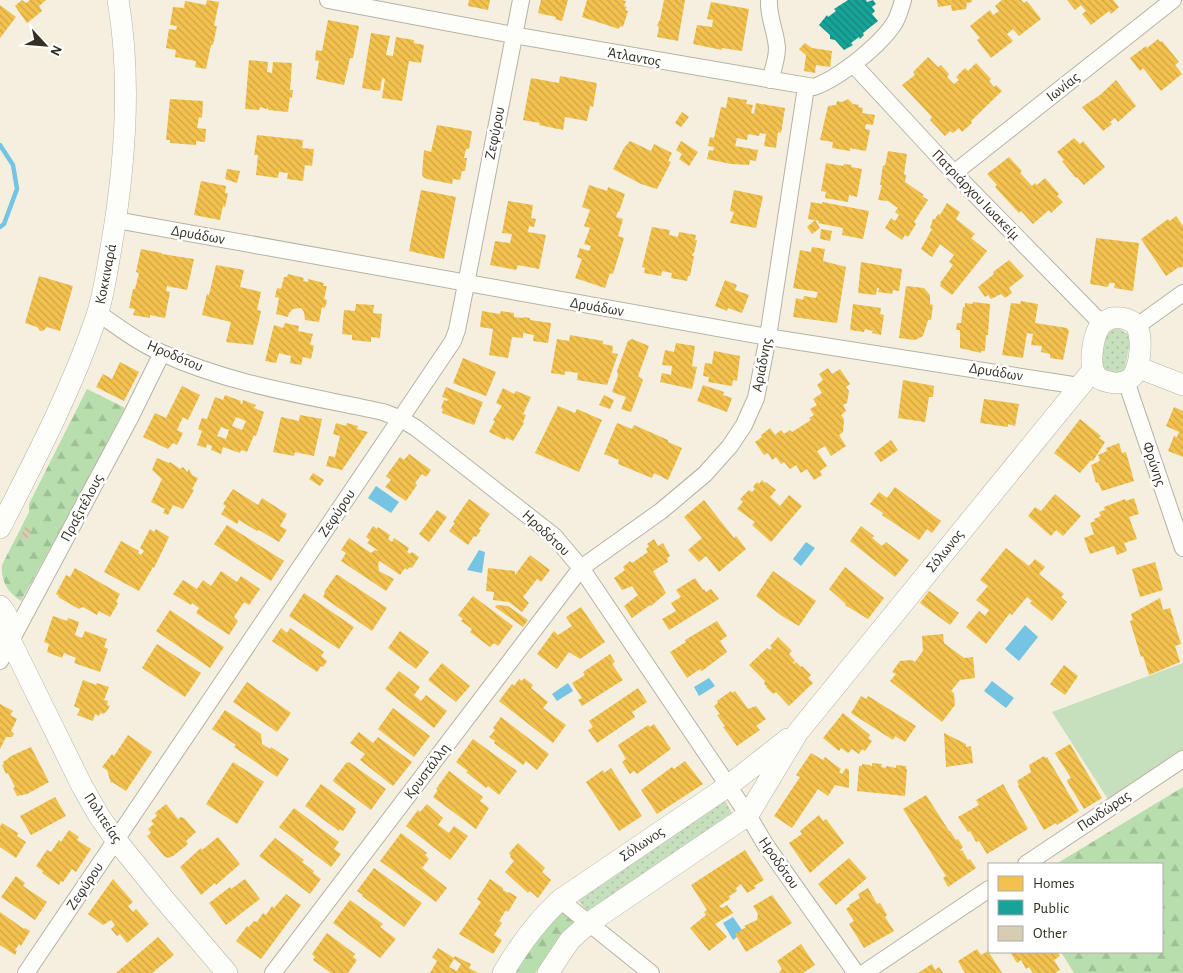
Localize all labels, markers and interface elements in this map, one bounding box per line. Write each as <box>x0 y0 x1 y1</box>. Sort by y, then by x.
north arrow <box>20 20 70 70</box>
text: N <box>47 43 64 58</box>
street label: Άτλαντος <box>606 45 662 69</box>
street label: Ιωνίας <box>1044 69 1083 104</box>
street label: Ζεφύρου <box>483 105 507 161</box>
street label: Πατριάρχου Ιωακείμ <box>929 147 1023 243</box>
street label: Δρυάδων <box>170 223 226 247</box>
street label: Κοκκιναρά <box>93 242 119 306</box>
street label: Δρυάδων <box>569 295 625 319</box>
street label: Αριάδνης <box>749 337 775 393</box>
street label: Ηροδότου <box>145 338 205 374</box>
street label: Δρυάδων <box>968 360 1024 384</box>
street label: Φρύνης <box>1139 440 1169 488</box>
street label: Πραξιτέλους <box>58 472 106 544</box>
street label: Ζεφύρου <box>316 487 358 539</box>
street label: Ηροδότου <box>519 507 573 559</box>
street label: Σόλωνος <box>923 527 967 575</box>
street label: Κρυστάλλη <box>401 740 453 802</box>
street label: Πανδώρας <box>1075 788 1134 834</box>
street label: Πολιτείας <box>81 790 125 846</box>
street label: Σόλωνος <box>617 824 667 864</box>
street label: Ηροδότου <box>756 834 802 892</box>
street label: Ζεφύρου <box>64 860 106 912</box>
legend <box>988 863 1163 953</box>
text: Homes <box>1033 876 1075 891</box>
text: Public <box>1033 901 1069 916</box>
text: Other <box>1033 926 1067 941</box>

